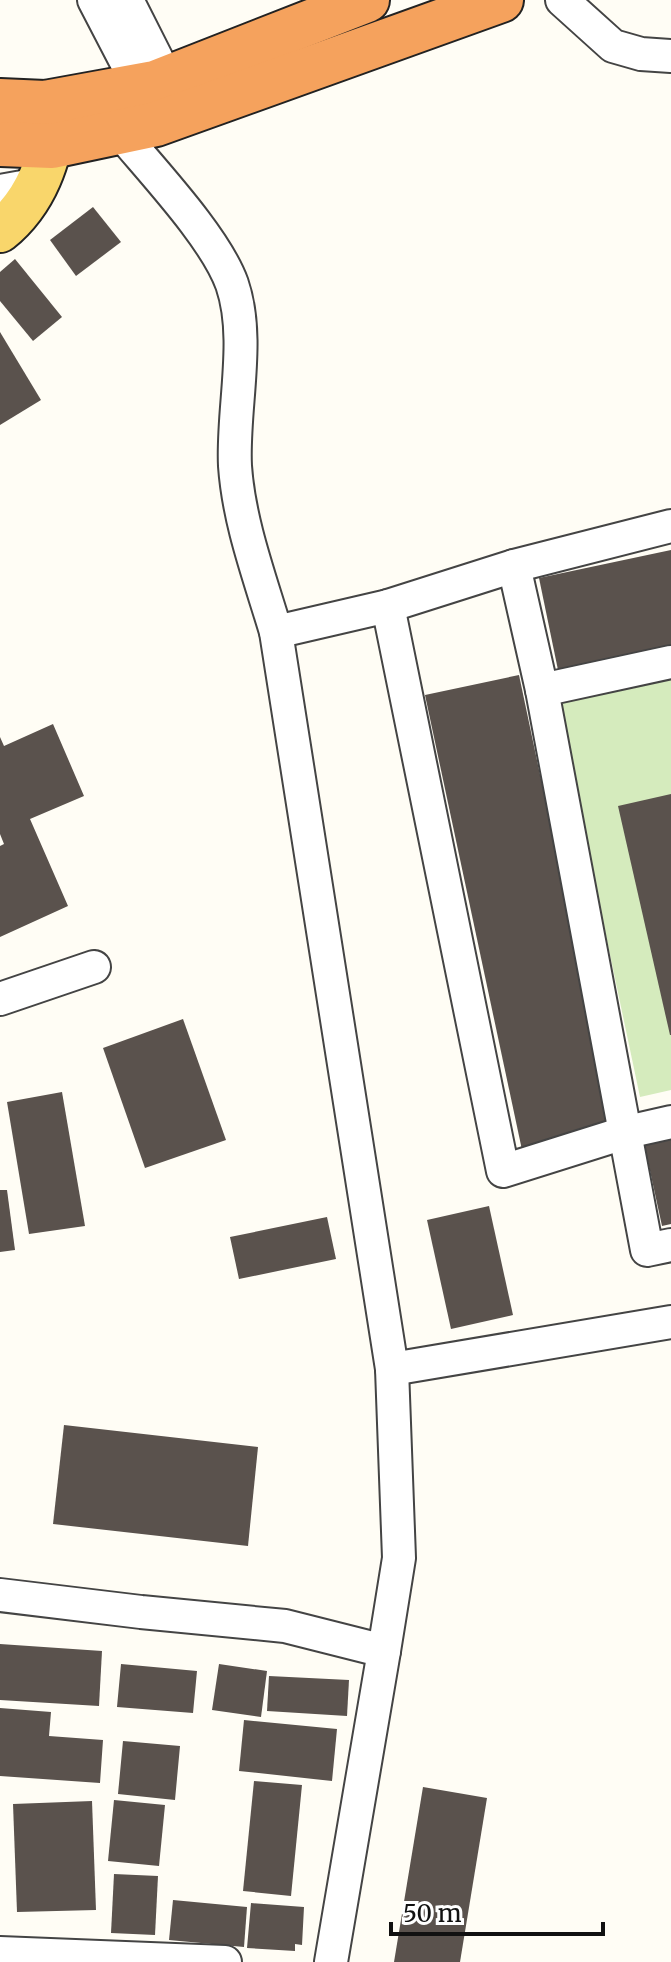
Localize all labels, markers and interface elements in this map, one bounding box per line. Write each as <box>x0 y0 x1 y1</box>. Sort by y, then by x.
scale bar <box>391 1886 603 1936</box>
text: 50 m <box>403 1898 462 1929</box>

